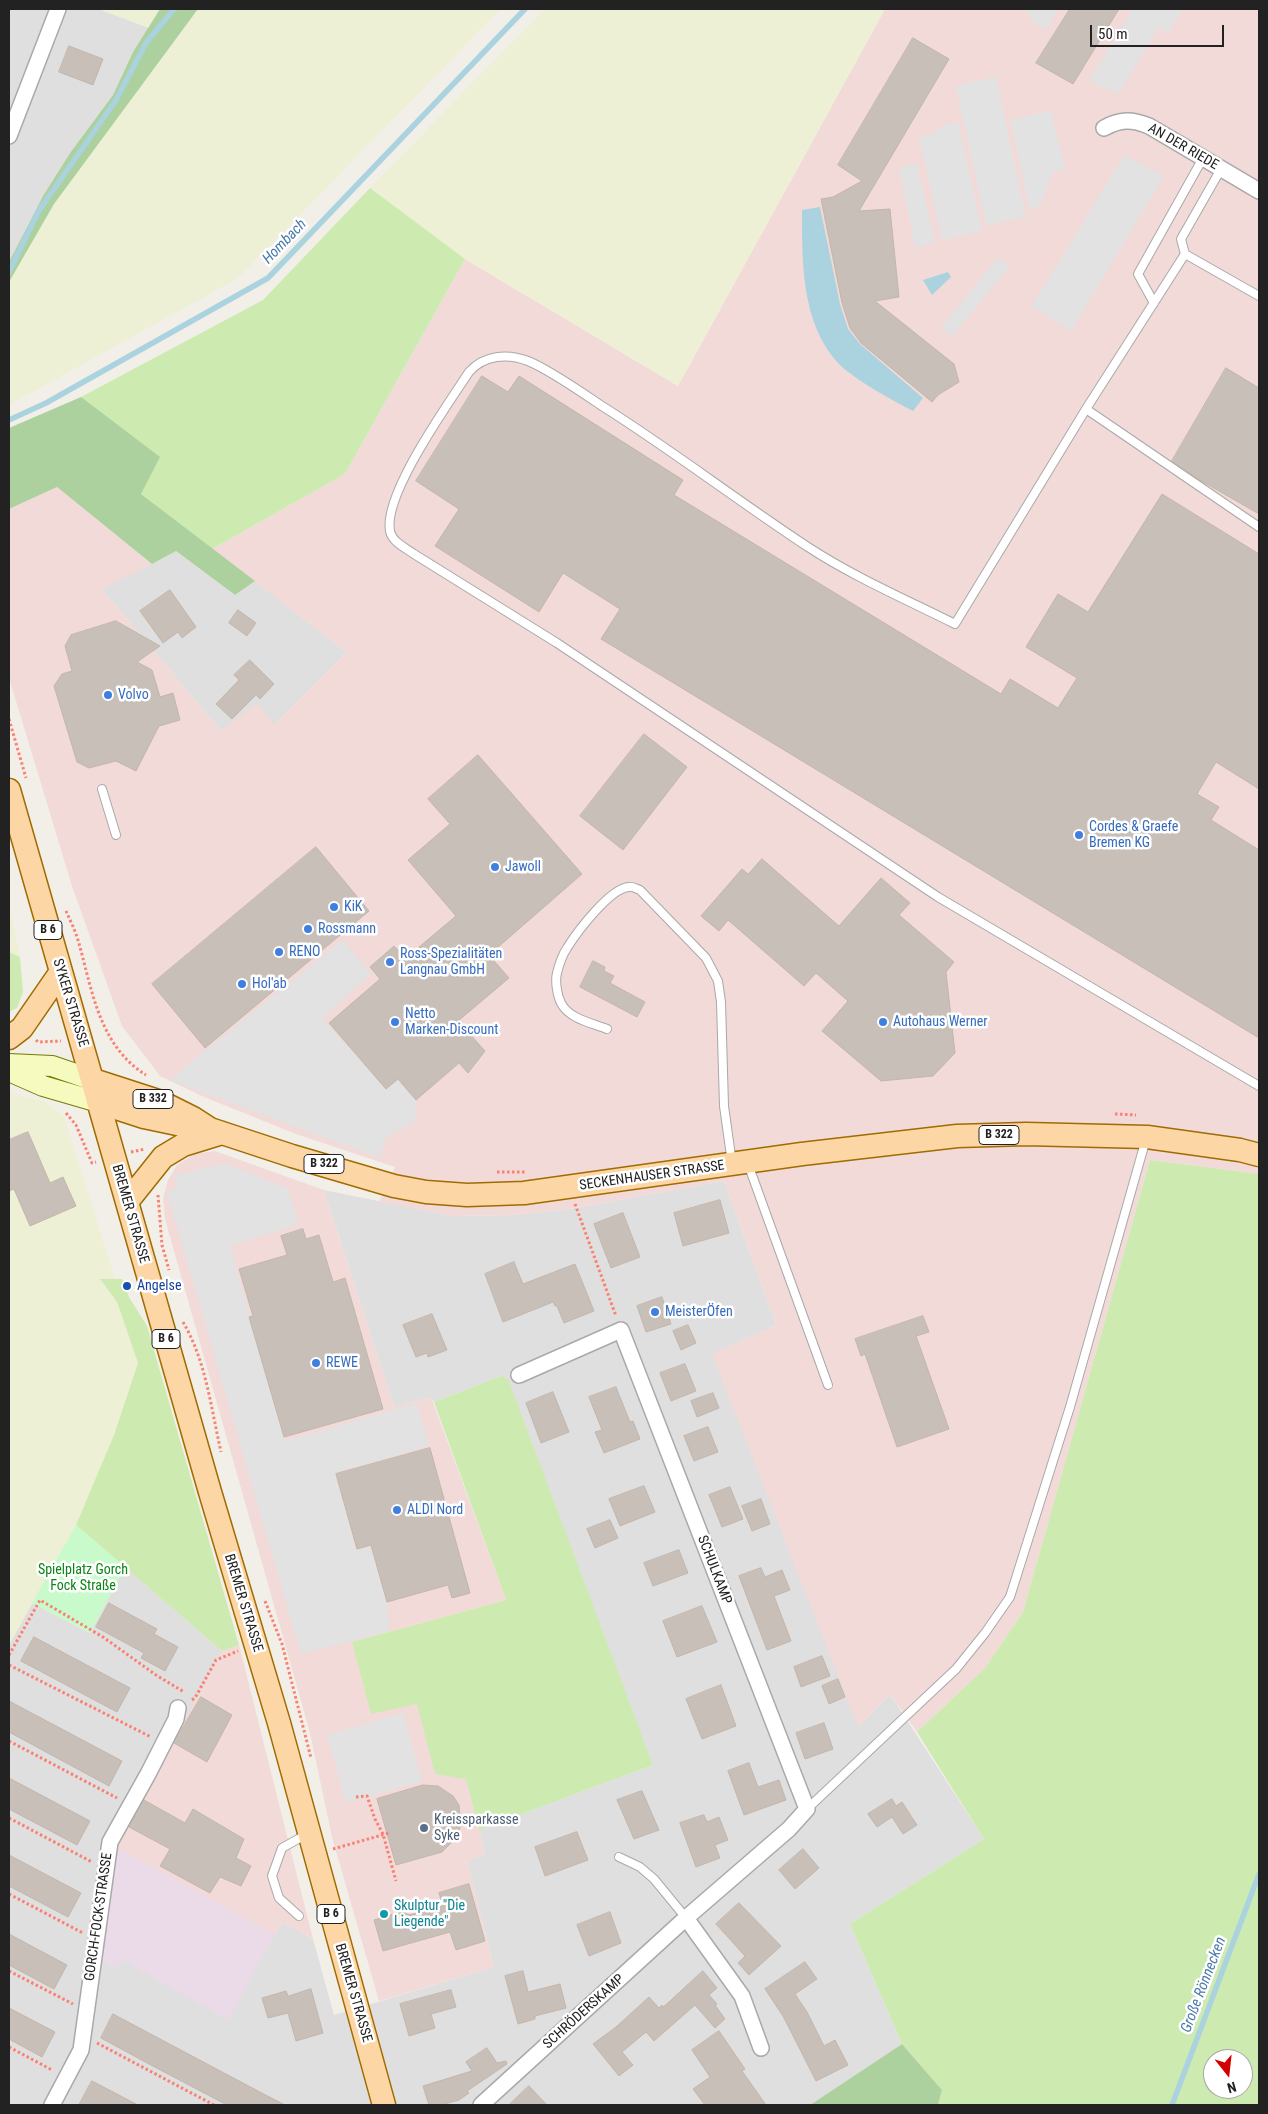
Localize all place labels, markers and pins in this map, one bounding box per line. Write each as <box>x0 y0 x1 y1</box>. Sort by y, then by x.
place label: Volvo <box>118 687 149 703</box>
marker: Volvo <box>102 689 114 701</box>
place label: Cordes & Graefe Bremen KG <box>1089 819 1178 852</box>
marker: Cordes & Graefe Bremen KG <box>1073 829 1085 841</box>
place label: Jawoll <box>505 859 541 875</box>
marker: Jawoll <box>489 861 501 873</box>
place label: KiK <box>344 899 362 915</box>
marker: KiK <box>328 901 340 913</box>
place label: Rossmann <box>318 921 376 937</box>
marker: Rossmann <box>302 923 314 935</box>
place label: RENO <box>289 944 320 960</box>
marker: RENO <box>273 946 285 958</box>
place label: Ross-Spezialitäten Langnau GmbH <box>400 946 502 979</box>
marker: Ross-Spezialitäten Langnau GmbH <box>384 956 396 968</box>
place label: Hol'ab <box>252 976 287 992</box>
marker: Hol'ab <box>236 978 248 990</box>
place label: Netto Marken-Discount <box>405 1006 498 1038</box>
place label: Autohaus Werner <box>893 1014 988 1030</box>
marker: Netto Marken-Discount <box>389 1016 401 1028</box>
marker: Autohaus Werner <box>877 1016 889 1028</box>
place label: Angelse <box>137 1278 181 1294</box>
marker: Angelse <box>121 1280 133 1292</box>
place label: MeisterÖfen <box>665 1304 733 1320</box>
marker: MeisterÖfen <box>649 1306 661 1318</box>
place label: REWE <box>326 1355 358 1371</box>
marker: REWE <box>310 1357 322 1369</box>
place label: ALDI Nord <box>407 1502 463 1518</box>
marker: ALDI Nord <box>391 1504 403 1516</box>
place label: Kreissparkasse Syke <box>434 1812 519 1844</box>
marker: Kreissparkasse Syke <box>418 1822 430 1834</box>
place label: Skulptur "Die Liegende" <box>394 1898 465 1930</box>
marker: Skulptur "Die Liegende" <box>378 1908 390 1920</box>

